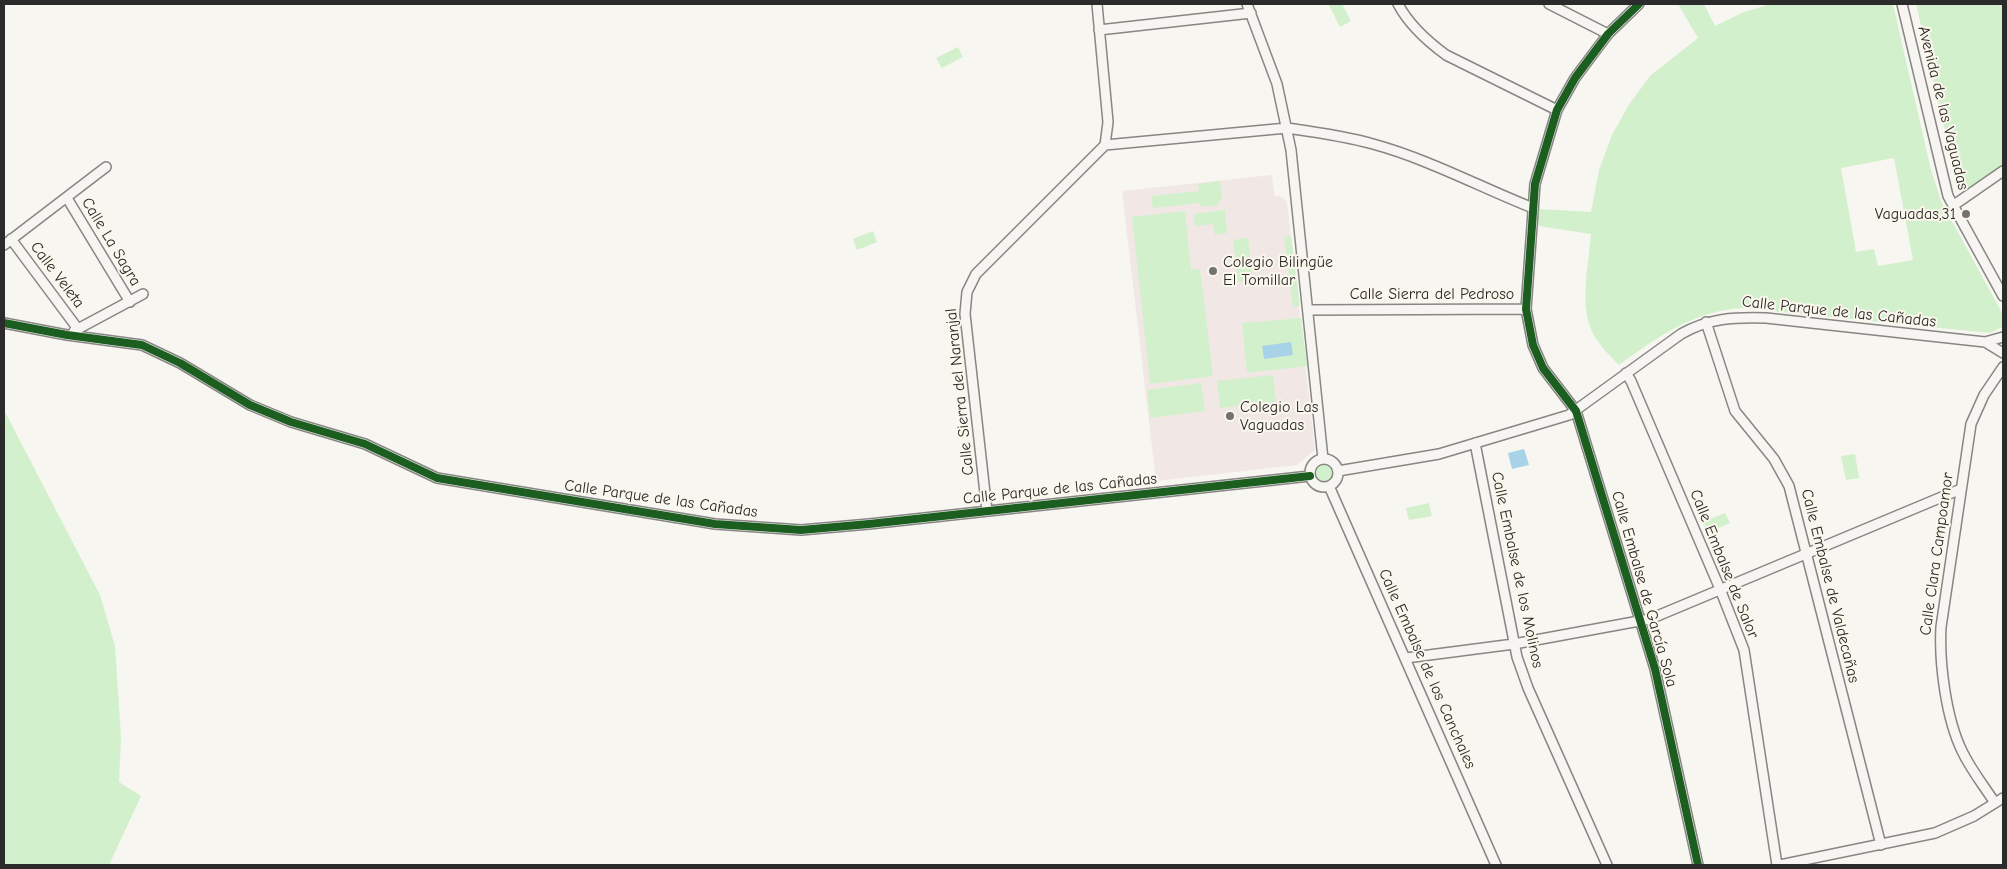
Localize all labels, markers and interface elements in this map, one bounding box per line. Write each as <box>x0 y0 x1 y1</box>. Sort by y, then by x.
street label: Avenida de las Vaguadas <box>1913 24 1973 192</box>
street label: Calle La Sagra <box>77 194 145 290</box>
place label: Vaguadas,31 <box>1875 204 1956 224</box>
marker: Vaguadas,31 <box>1960 208 1972 220</box>
street label: Calle Veleta <box>26 238 88 312</box>
place label: Colegio Bilingüe El Tomillar <box>1223 252 1333 290</box>
marker: Colegio Bilingüe El Tomillar <box>1207 265 1219 277</box>
street label: Calle Sierra del Pedroso <box>1350 284 1514 304</box>
street label: Calle Parque de las Cañadas <box>1741 292 1937 332</box>
street label: Calle Sierra del Naranjal <box>942 308 978 476</box>
place label: Colegio Las Vaguadas <box>1240 397 1318 435</box>
marker: Colegio Las Vaguadas <box>1224 410 1236 422</box>
street label: Calle Parque de las Cañadas <box>962 469 1158 509</box>
street label: Calle Embalse de los Molinos <box>1487 470 1547 670</box>
street label: Calle Clara Campoamor <box>1916 471 1958 637</box>
street label: Calle Parque de las Cañadas <box>563 476 759 522</box>
street label: Calle Embalse de Salor <box>1685 487 1763 641</box>
street label: Calle Embalse de Valdecañas <box>1797 487 1863 685</box>
street label: Calle Embalse de García Sola <box>1607 489 1681 689</box>
street label: Calle Embalse de los Canchales <box>1374 566 1480 772</box>

